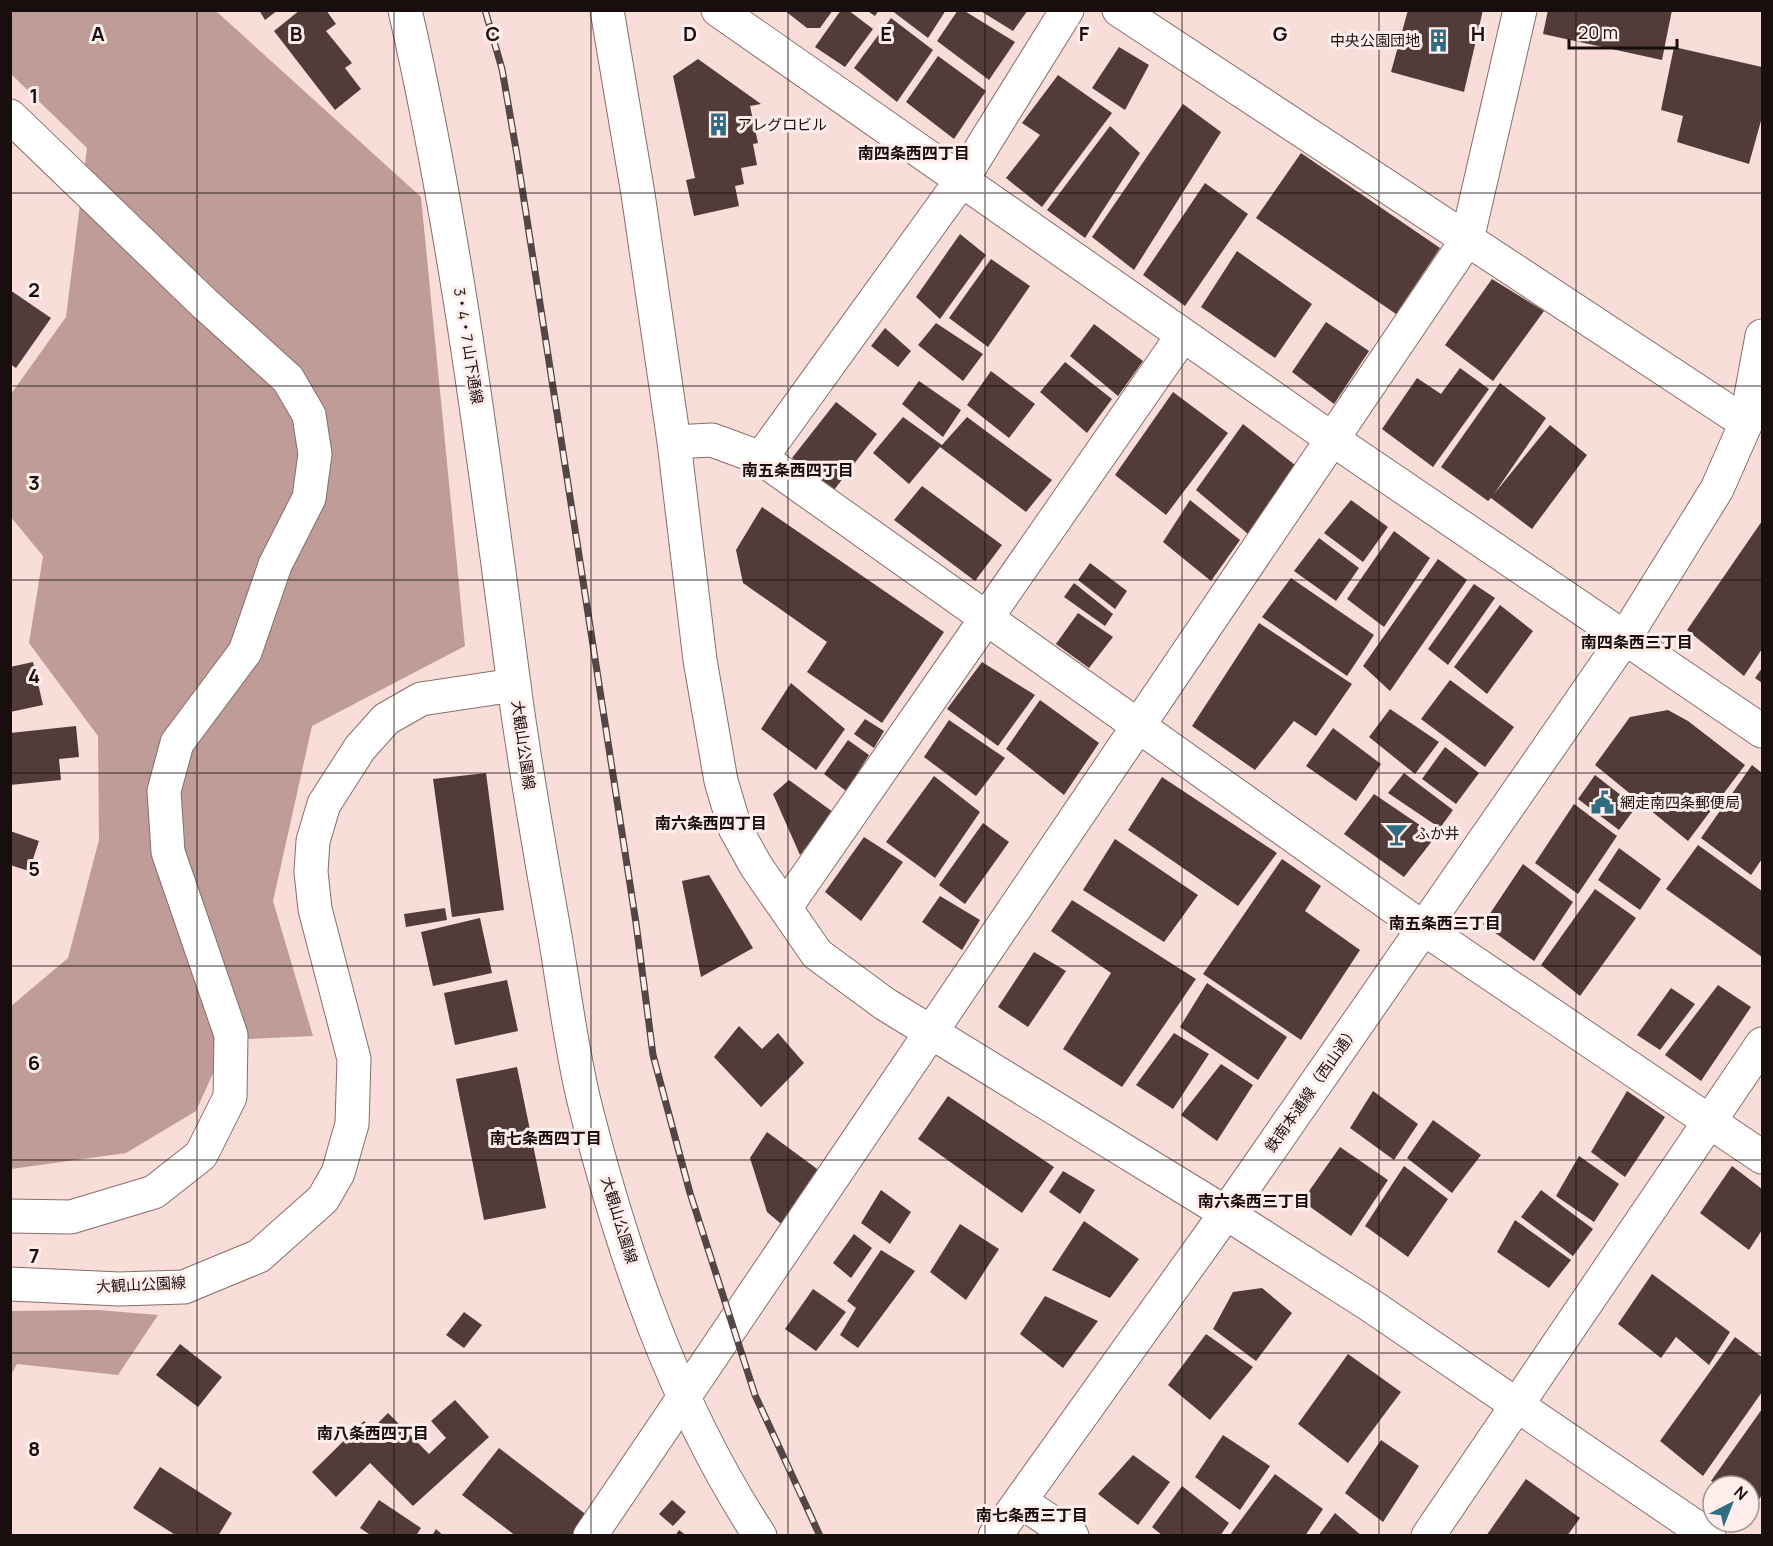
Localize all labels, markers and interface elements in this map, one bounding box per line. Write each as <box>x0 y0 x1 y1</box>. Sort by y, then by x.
scale bar <box>1569 12 1677 50</box>
text: A <box>91 20 105 47</box>
text: B <box>290 20 303 47</box>
text: C <box>486 20 500 47</box>
text: D <box>683 20 697 47</box>
text: E <box>880 20 892 47</box>
text: F <box>1079 20 1090 47</box>
text: G <box>1273 20 1288 47</box>
text: H <box>1471 20 1485 47</box>
text: 20 m <box>1578 20 1618 44</box>
building icon: 中央公園団地 <box>1425 28 1451 54</box>
place label: 中央公園団地 <box>1330 30 1420 51</box>
text: 1 <box>30 82 38 109</box>
building icon: アレグロビル <box>706 112 732 138</box>
place label: アレグロビル <box>737 114 827 135</box>
district label: 南四条西四丁目 <box>858 142 970 164</box>
text: 2 <box>28 276 40 303</box>
street label: 3・4・7 山下通線 <box>449 286 488 406</box>
district label: 南五条西四丁目 <box>742 459 854 481</box>
text: 3 <box>28 469 40 496</box>
district label: 南四条西三丁目 <box>1581 631 1693 653</box>
text: 4 <box>28 662 40 689</box>
street label: 大観山公園線 <box>507 699 540 791</box>
public building icon: 網走南四条郵便局 <box>1589 790 1615 816</box>
place label: 網走南四条郵便局 <box>1620 792 1740 813</box>
district label: 南六条西四丁目 <box>655 812 767 834</box>
bar icon: ふか井 <box>1384 821 1410 847</box>
place label: ふか井 <box>1415 823 1460 844</box>
text: 5 <box>28 855 40 882</box>
district label: 南五条西三丁目 <box>1389 912 1501 934</box>
street label: 鉄南本通線（西山通） <box>1260 1021 1363 1156</box>
text: 6 <box>28 1049 40 1076</box>
district label: 南七条西四丁目 <box>490 1127 602 1149</box>
street label: 大観山公園線 <box>596 1174 643 1266</box>
district label: 南六条西三丁目 <box>1198 1190 1310 1212</box>
text: 7 <box>29 1242 39 1269</box>
street label: 大観山公園線 <box>95 1272 186 1297</box>
district label: 南八条西四丁目 <box>317 1422 429 1444</box>
text: 8 <box>28 1435 40 1462</box>
north arrow <box>1701 1474 1761 1534</box>
text: N <box>1729 1481 1753 1505</box>
district label: 南七条西三丁目 <box>976 1504 1088 1526</box>

